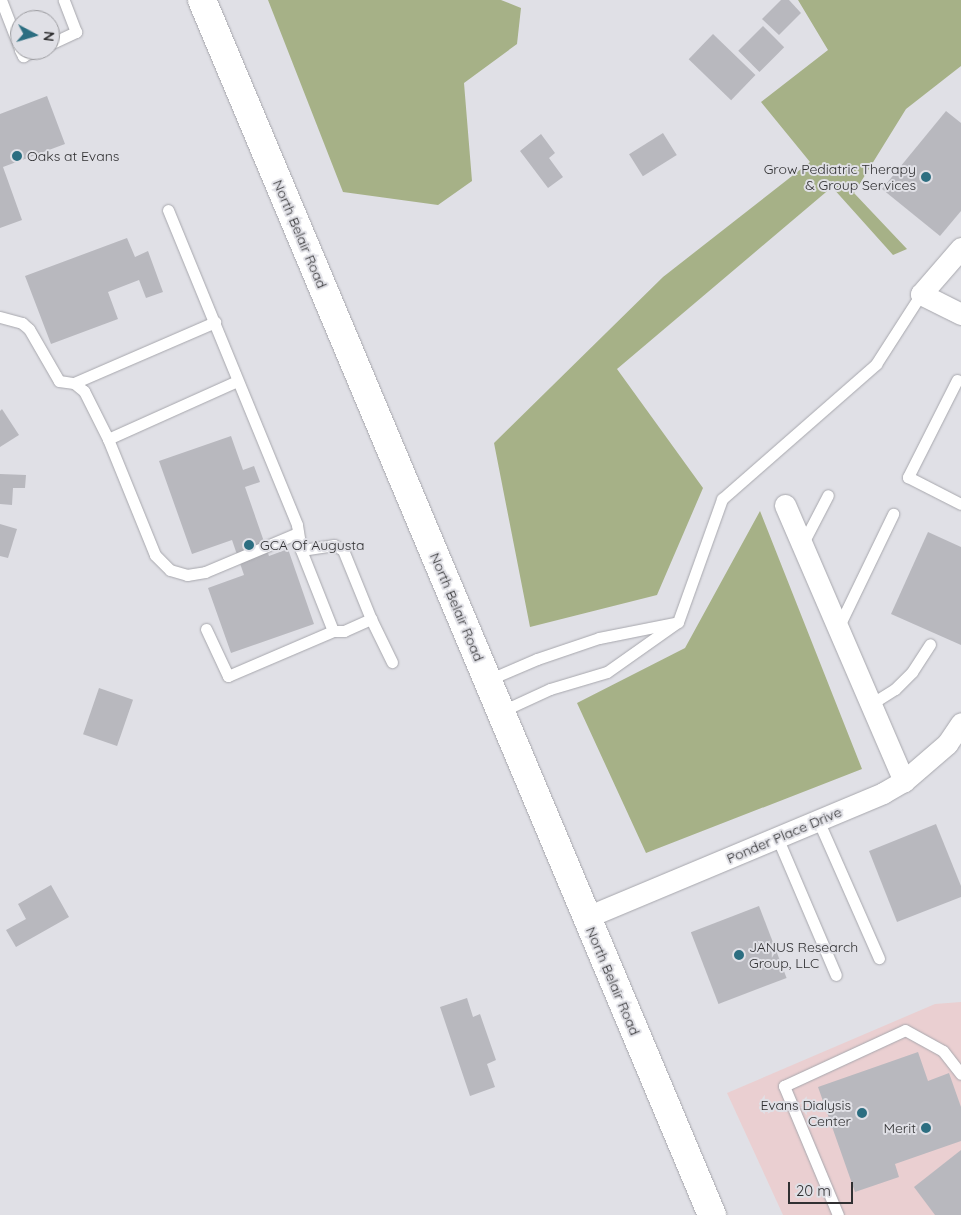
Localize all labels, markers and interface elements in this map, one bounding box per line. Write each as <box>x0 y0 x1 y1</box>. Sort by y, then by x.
north arrow <box>10 10 60 60</box>
text: N <box>39 30 58 43</box>
place label: Oaks at Evans <box>27 148 119 164</box>
marker: Oaks at Evans <box>11 150 23 162</box>
place label: Grow Pediatric Therapy & Group Services <box>764 161 916 193</box>
marker: Grow Pediatric Therapy & Group Services <box>920 171 932 183</box>
street label: North Belair Road <box>270 177 330 291</box>
place label: GCA Of Augusta <box>260 537 364 553</box>
marker: GCA Of Augusta <box>242 538 256 552</box>
street label: North Belair Road <box>427 550 487 664</box>
street label: Ponder Place Drive <box>724 803 844 867</box>
street label: North Belair Road <box>583 924 643 1038</box>
place label: JANUS Research Group, LLC <box>749 939 858 972</box>
marker: JANUS Research Group, LLC <box>733 949 745 961</box>
place label: Evans Dialysis Center <box>760 1097 851 1130</box>
marker: Evans Dialysis Center <box>855 1106 869 1120</box>
place label: Merit <box>883 1120 916 1136</box>
marker: Merit <box>920 1122 932 1134</box>
scale bar <box>791 1172 856 1204</box>
text: 20 m <box>796 1181 831 1200</box>

